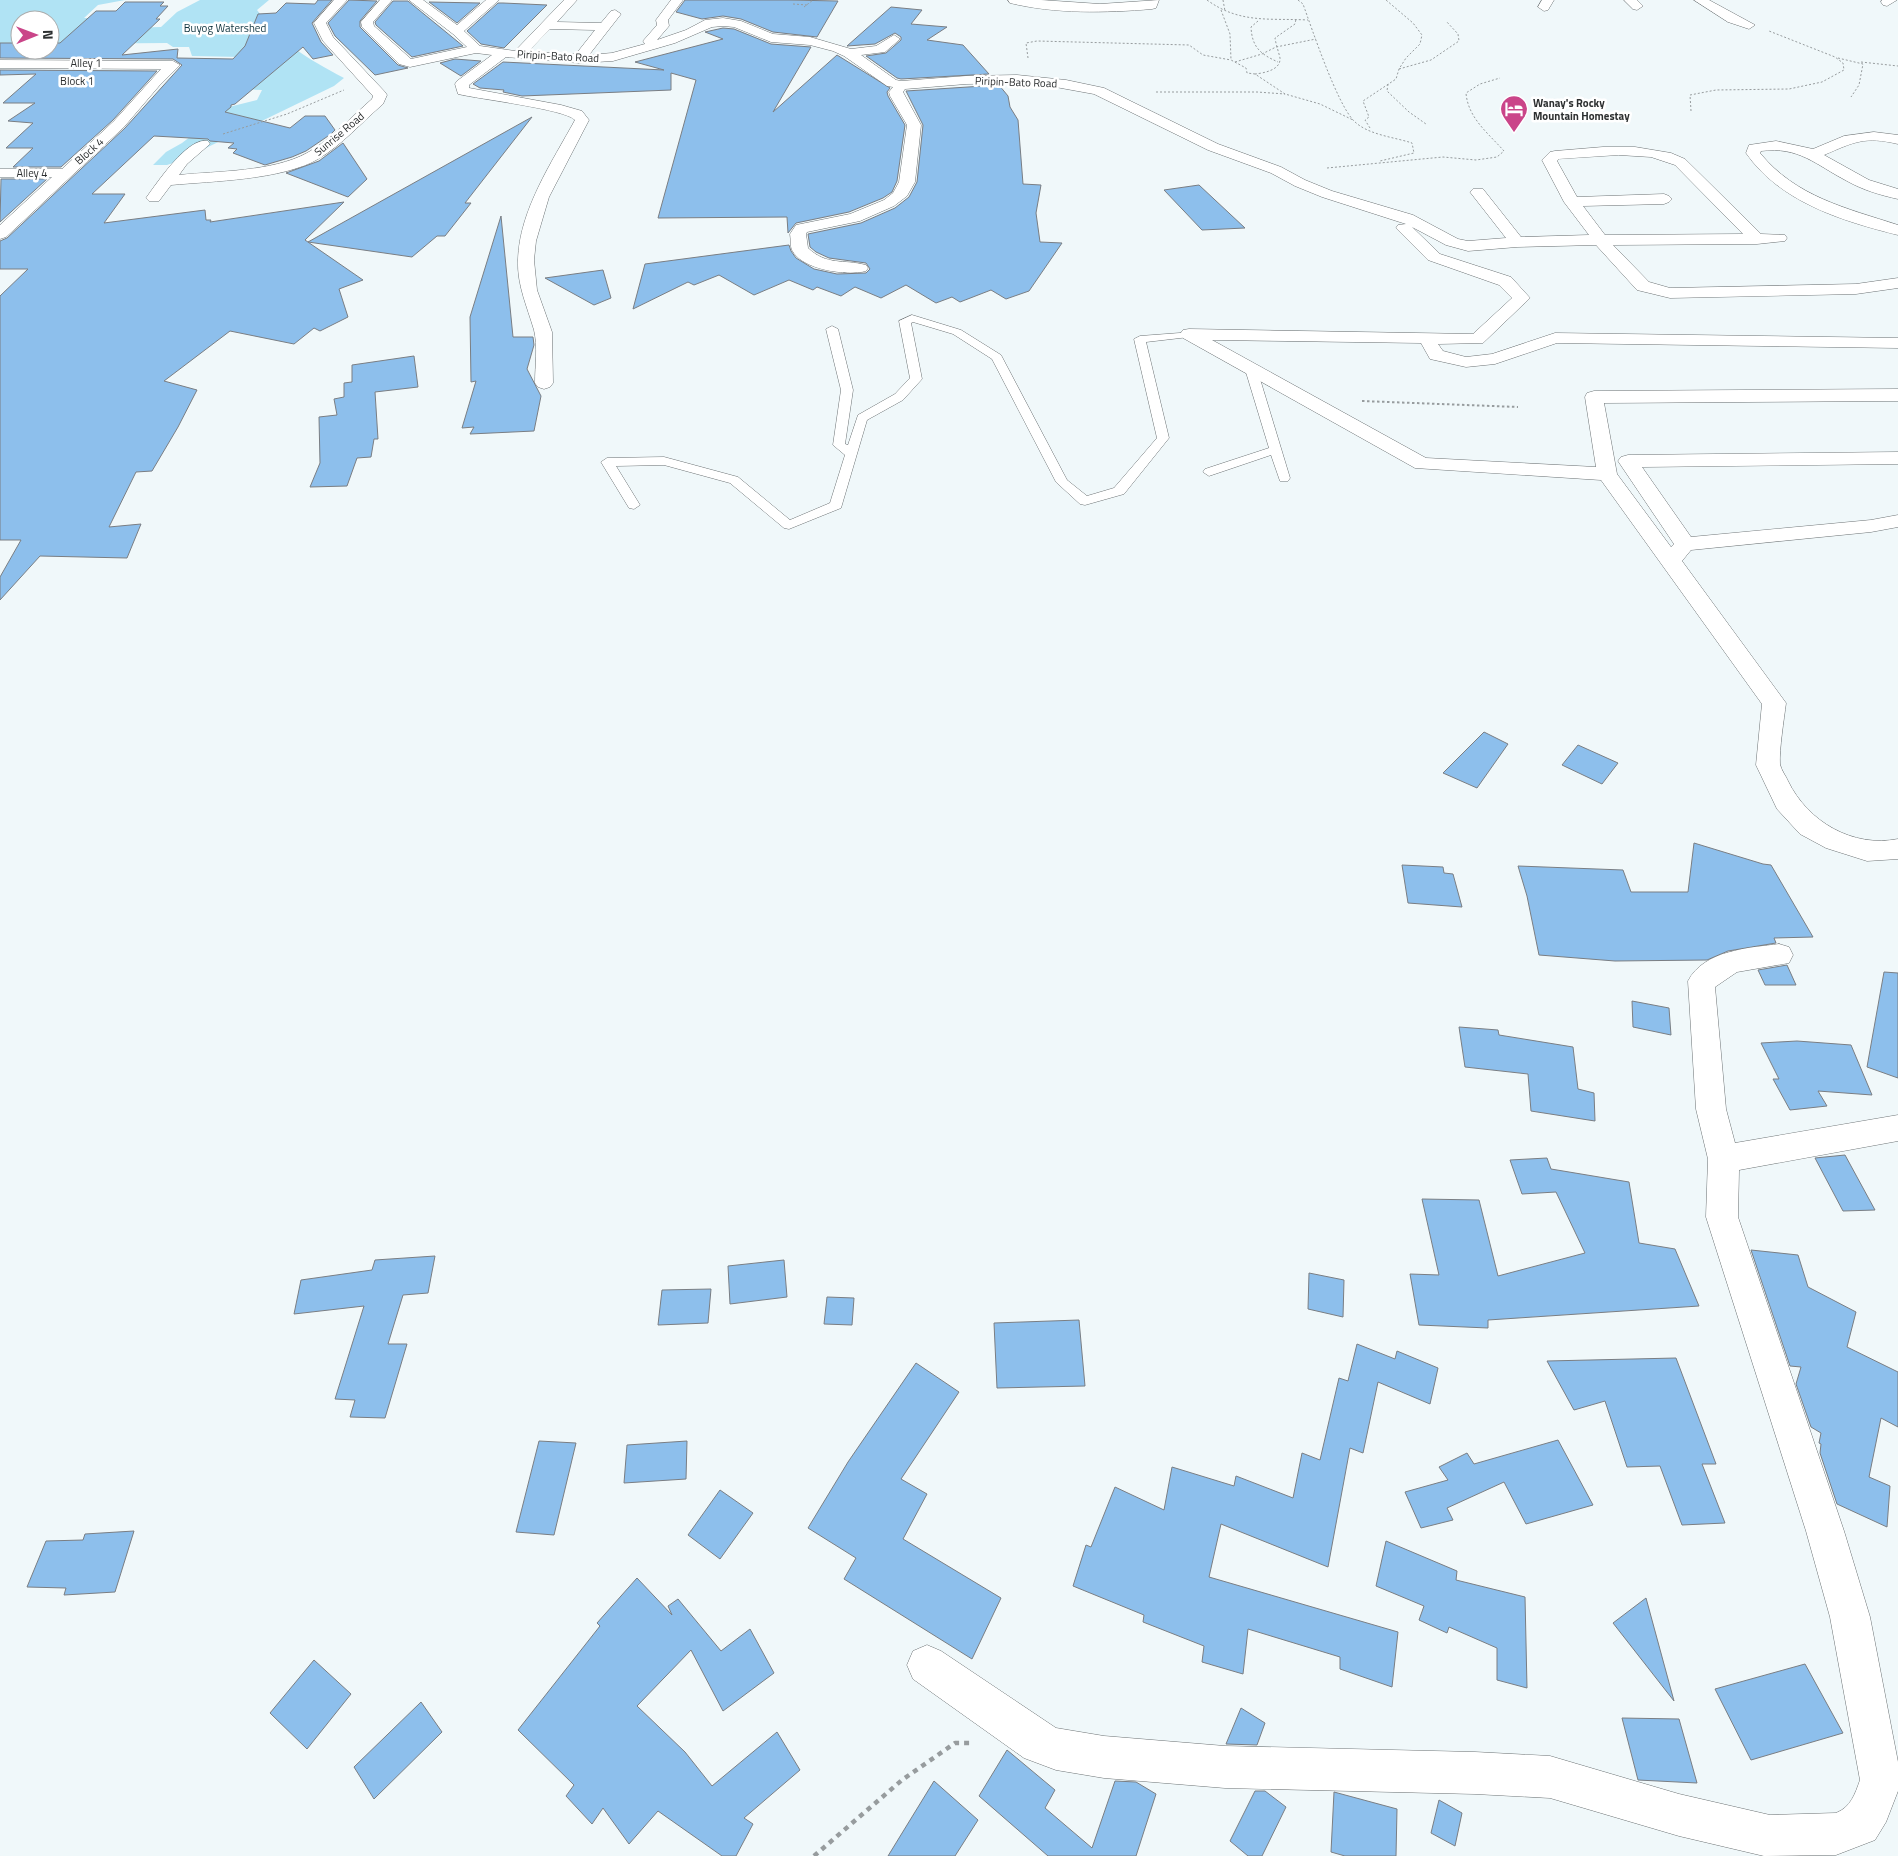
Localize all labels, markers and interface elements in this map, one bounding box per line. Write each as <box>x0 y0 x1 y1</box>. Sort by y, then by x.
north arrow <box>10 10 60 60</box>
park label: Buyog Watershed <box>184 20 266 36</box>
text: N <box>38 30 59 40</box>
street label: Piripin-Bato Road <box>516 46 600 66</box>
street label: Alley 1 <box>71 55 102 71</box>
street label: Block 1 <box>60 73 94 89</box>
street label: Piripin-Bato Road <box>975 73 1058 91</box>
hotel icon: Wanay's Rocky Mountain Homestay <box>1499 94 1529 133</box>
place label: Wanay's Rocky Mountain Homestay <box>1533 95 1630 124</box>
street label: Sunrise Road <box>311 108 368 160</box>
street label: Block 4 <box>71 134 107 168</box>
street label: Alley 4 <box>17 165 48 181</box>

